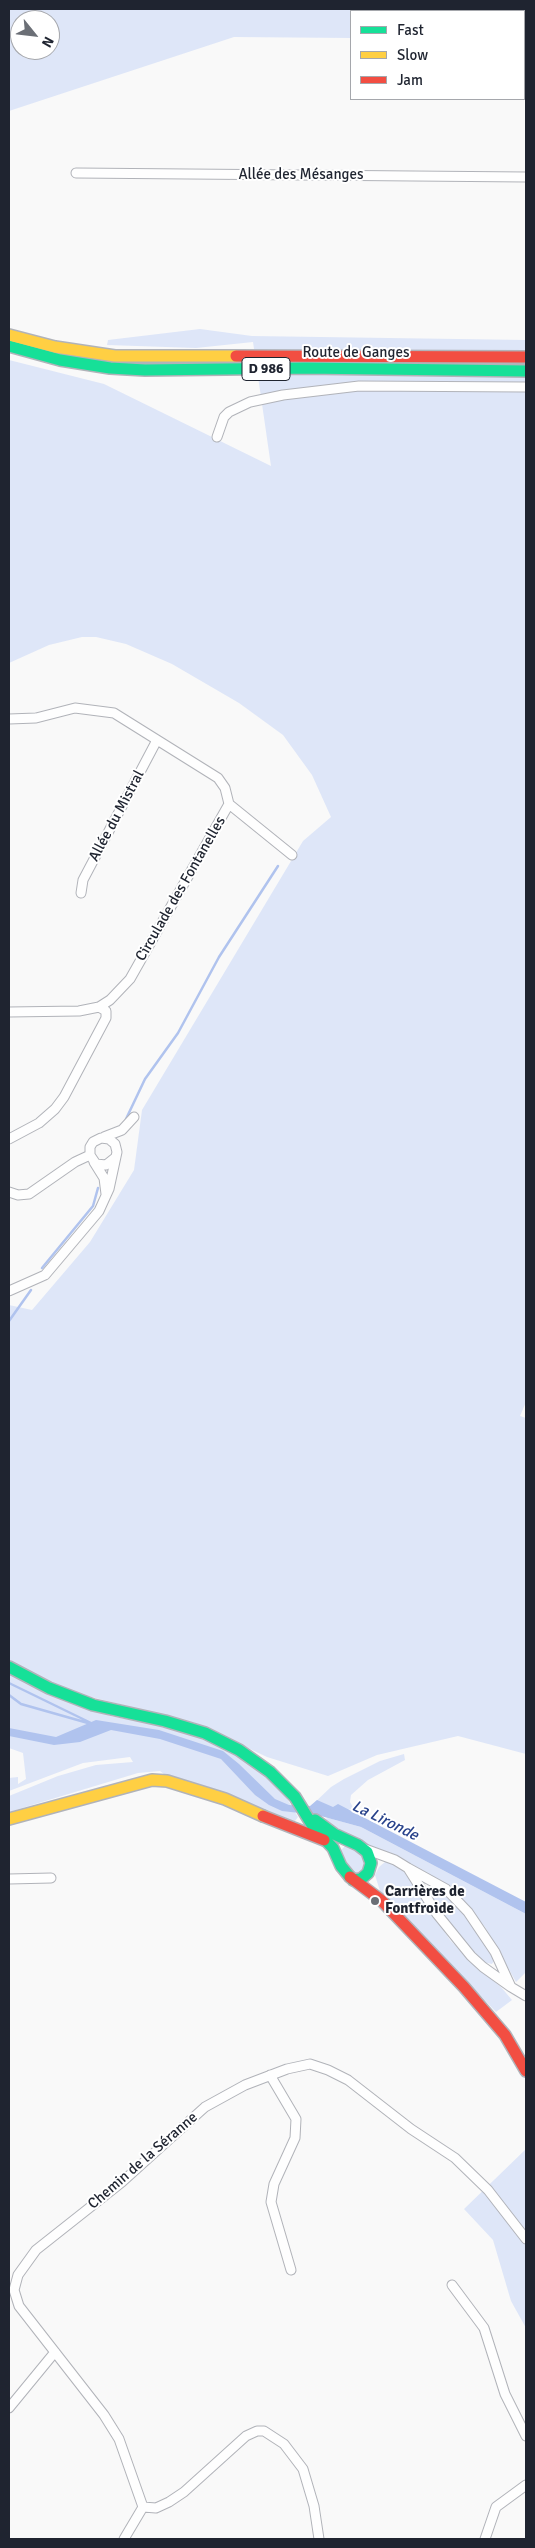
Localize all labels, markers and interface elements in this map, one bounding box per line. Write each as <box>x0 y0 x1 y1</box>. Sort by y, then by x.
north arrow <box>10 10 60 60</box>
legend <box>350 10 525 100</box>
text: Fast <box>397 21 424 39</box>
text: N <box>38 34 57 50</box>
text: Slow <box>397 46 428 64</box>
text: Jam <box>397 71 423 89</box>
street label: Allée des Mésanges <box>238 166 364 184</box>
street label: Route de Ganges <box>303 344 409 362</box>
road number: D 986 <box>242 358 290 380</box>
street label: Allée du Mistral <box>85 767 149 865</box>
street label: Circulade des Fontanelles <box>132 813 230 965</box>
water label: La Lironde <box>349 1797 421 1845</box>
place label: Carrières de Fontfroide <box>385 1883 465 1918</box>
marker: Carrières de Fontfroide <box>369 1895 381 1907</box>
street label: Chemin de la Séranne <box>85 2109 201 2213</box>

